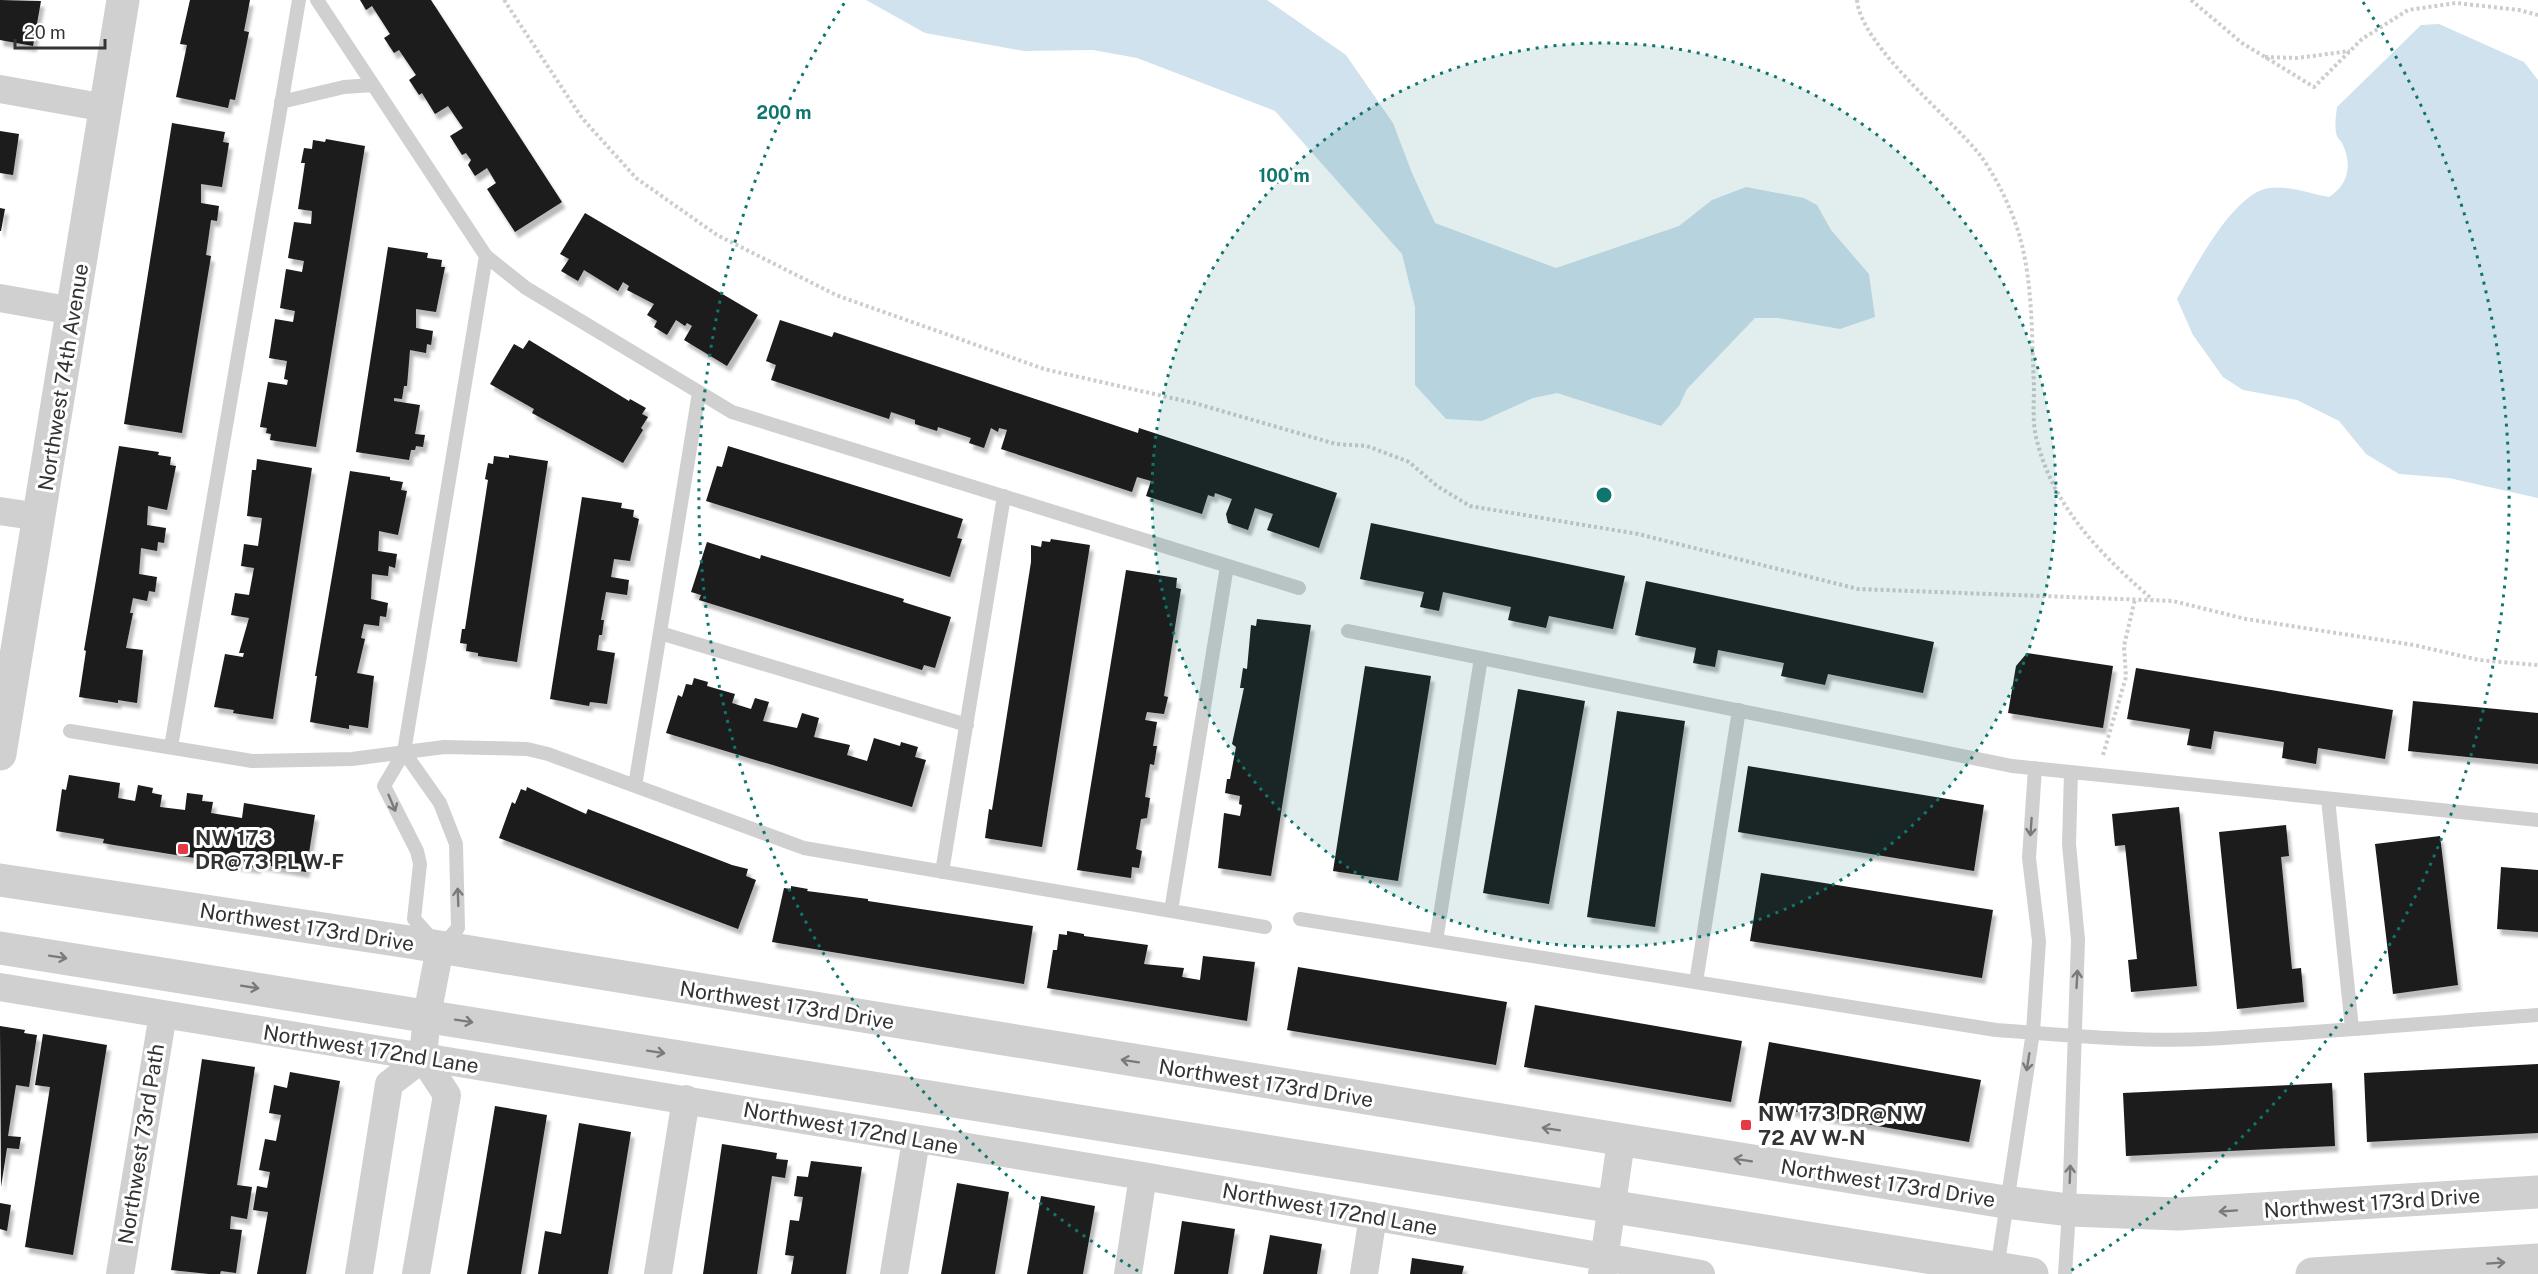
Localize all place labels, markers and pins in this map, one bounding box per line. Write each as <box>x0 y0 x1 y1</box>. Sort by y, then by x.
centre of rings <box>1594 485 1614 505</box>
place label: NW 173 DR@73 PL W-F <box>195 825 344 874</box>
marker: NW 173 DR@73 PL W-F <box>176 842 190 856</box>
place label: NW 173 DR@NW 72 AV W-N <box>1758 1101 1923 1150</box>
marker: NW 173 DR@NW 72 AV W-N <box>1739 1118 1753 1132</box>

